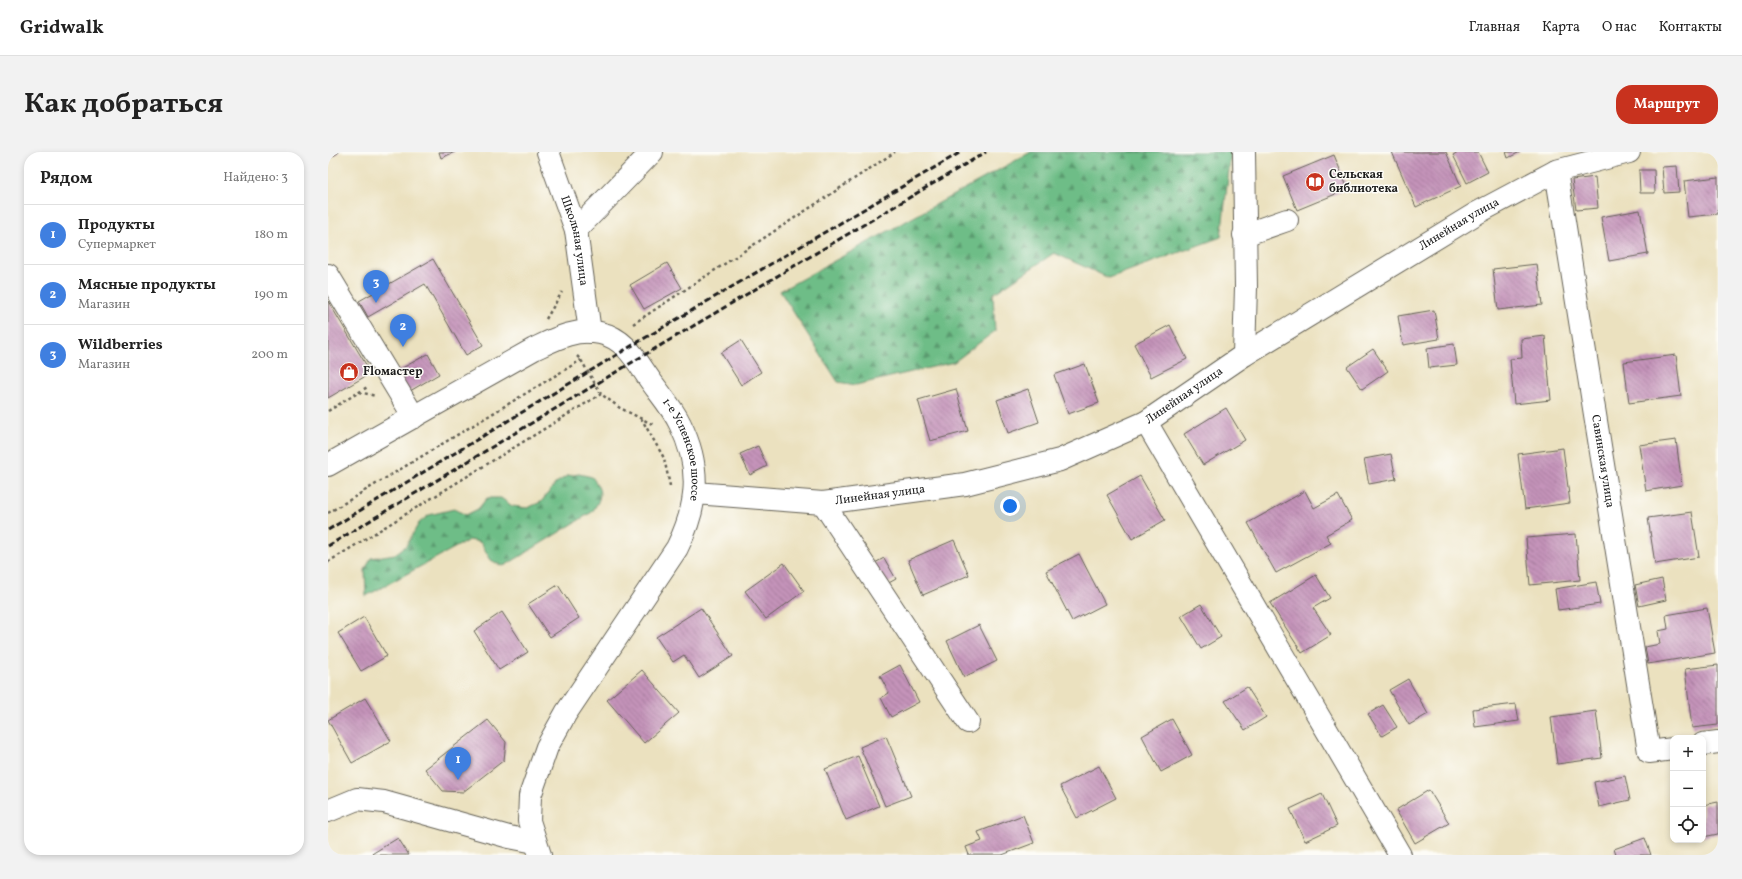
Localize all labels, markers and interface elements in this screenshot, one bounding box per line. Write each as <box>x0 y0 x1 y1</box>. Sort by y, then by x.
text: Gridwalk <box>20 15 104 41</box>
text: Главная <box>1469 18 1520 37</box>
text: Карта <box>1542 18 1580 37</box>
text: О нас <box>1602 18 1637 37</box>
text: Контакты <box>1659 18 1722 37</box>
text: Как добраться <box>24 85 223 124</box>
button: Маршрут <box>1616 85 1718 124</box>
text: Рядом <box>40 167 93 190</box>
place label: Сельская библиотека <box>1329 167 1399 197</box>
text: Найдено: 3 <box>223 169 288 187</box>
library icon: Сельская библиотека <box>1304 171 1326 193</box>
street label: Школьная улица <box>556 193 592 287</box>
street label: Линейная улица <box>1416 195 1502 255</box>
text: Продукты <box>78 215 155 236</box>
text: 1 <box>50 226 56 244</box>
text: 180 m <box>254 226 288 244</box>
text: Супермаркет <box>78 236 156 254</box>
pin: 3 <box>363 270 389 303</box>
text: Мясные продукты <box>78 275 216 296</box>
text: 2 <box>50 286 56 304</box>
text: 190 m <box>254 286 288 304</box>
text: Магазин <box>78 296 130 314</box>
pin: 2 <box>390 314 416 347</box>
text: Wildberries <box>78 335 163 356</box>
text: 3 <box>50 346 56 364</box>
text: 200 m <box>251 346 288 364</box>
text: Магазин <box>78 356 130 374</box>
shop icon: Floмастер <box>338 361 360 383</box>
place label: Floмастер <box>363 364 423 380</box>
street label: Линейная улица <box>1142 364 1226 428</box>
street label: 1-е Успенское шоссе <box>658 395 703 503</box>
street label: Савинская улица <box>1587 414 1618 509</box>
street label: Линейная улица <box>834 481 926 509</box>
your location <box>1000 496 1020 516</box>
map controls <box>1670 735 1706 843</box>
button: + <box>1670 735 1706 771</box>
pin: 1 <box>445 747 471 780</box>
button: − <box>1670 771 1706 807</box>
button: locate <box>1670 807 1706 843</box>

